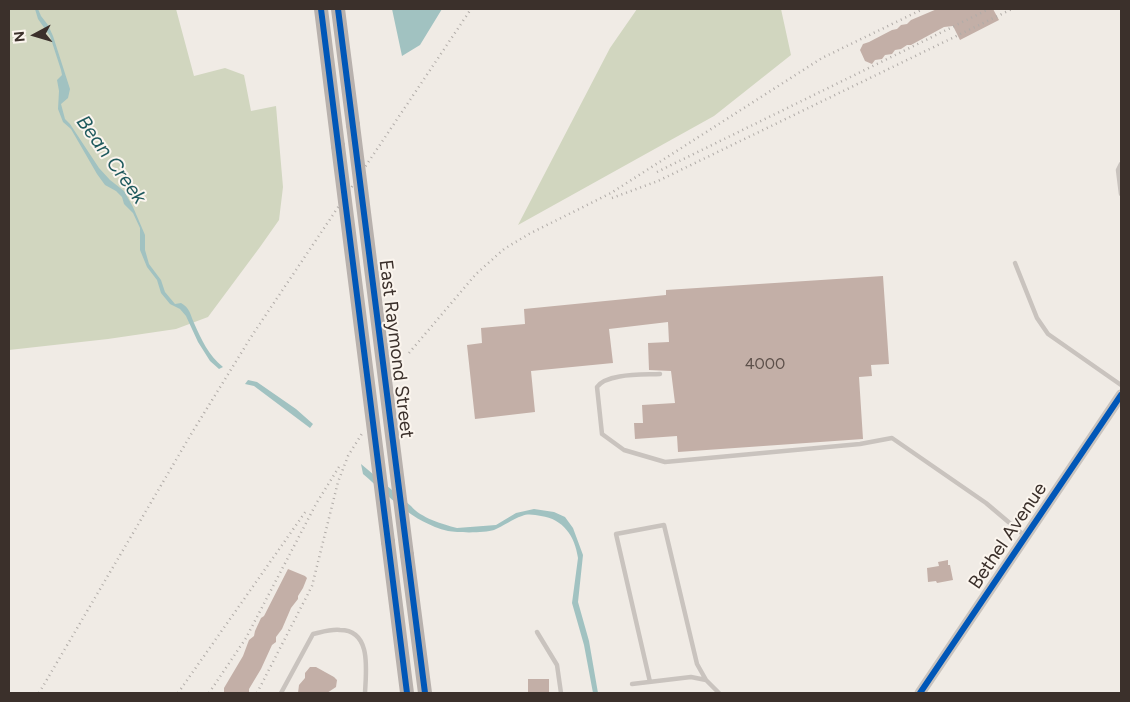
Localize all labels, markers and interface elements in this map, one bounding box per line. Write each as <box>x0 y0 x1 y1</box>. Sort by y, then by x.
north arrow <box>10 10 60 60</box>
text: N <box>11 30 29 43</box>
water label: Bean Creek <box>71 111 151 209</box>
street label: East Raymond Street <box>374 258 418 440</box>
house number: 4000 <box>745 354 785 374</box>
street label: Bethel Avenue <box>964 479 1052 593</box>

